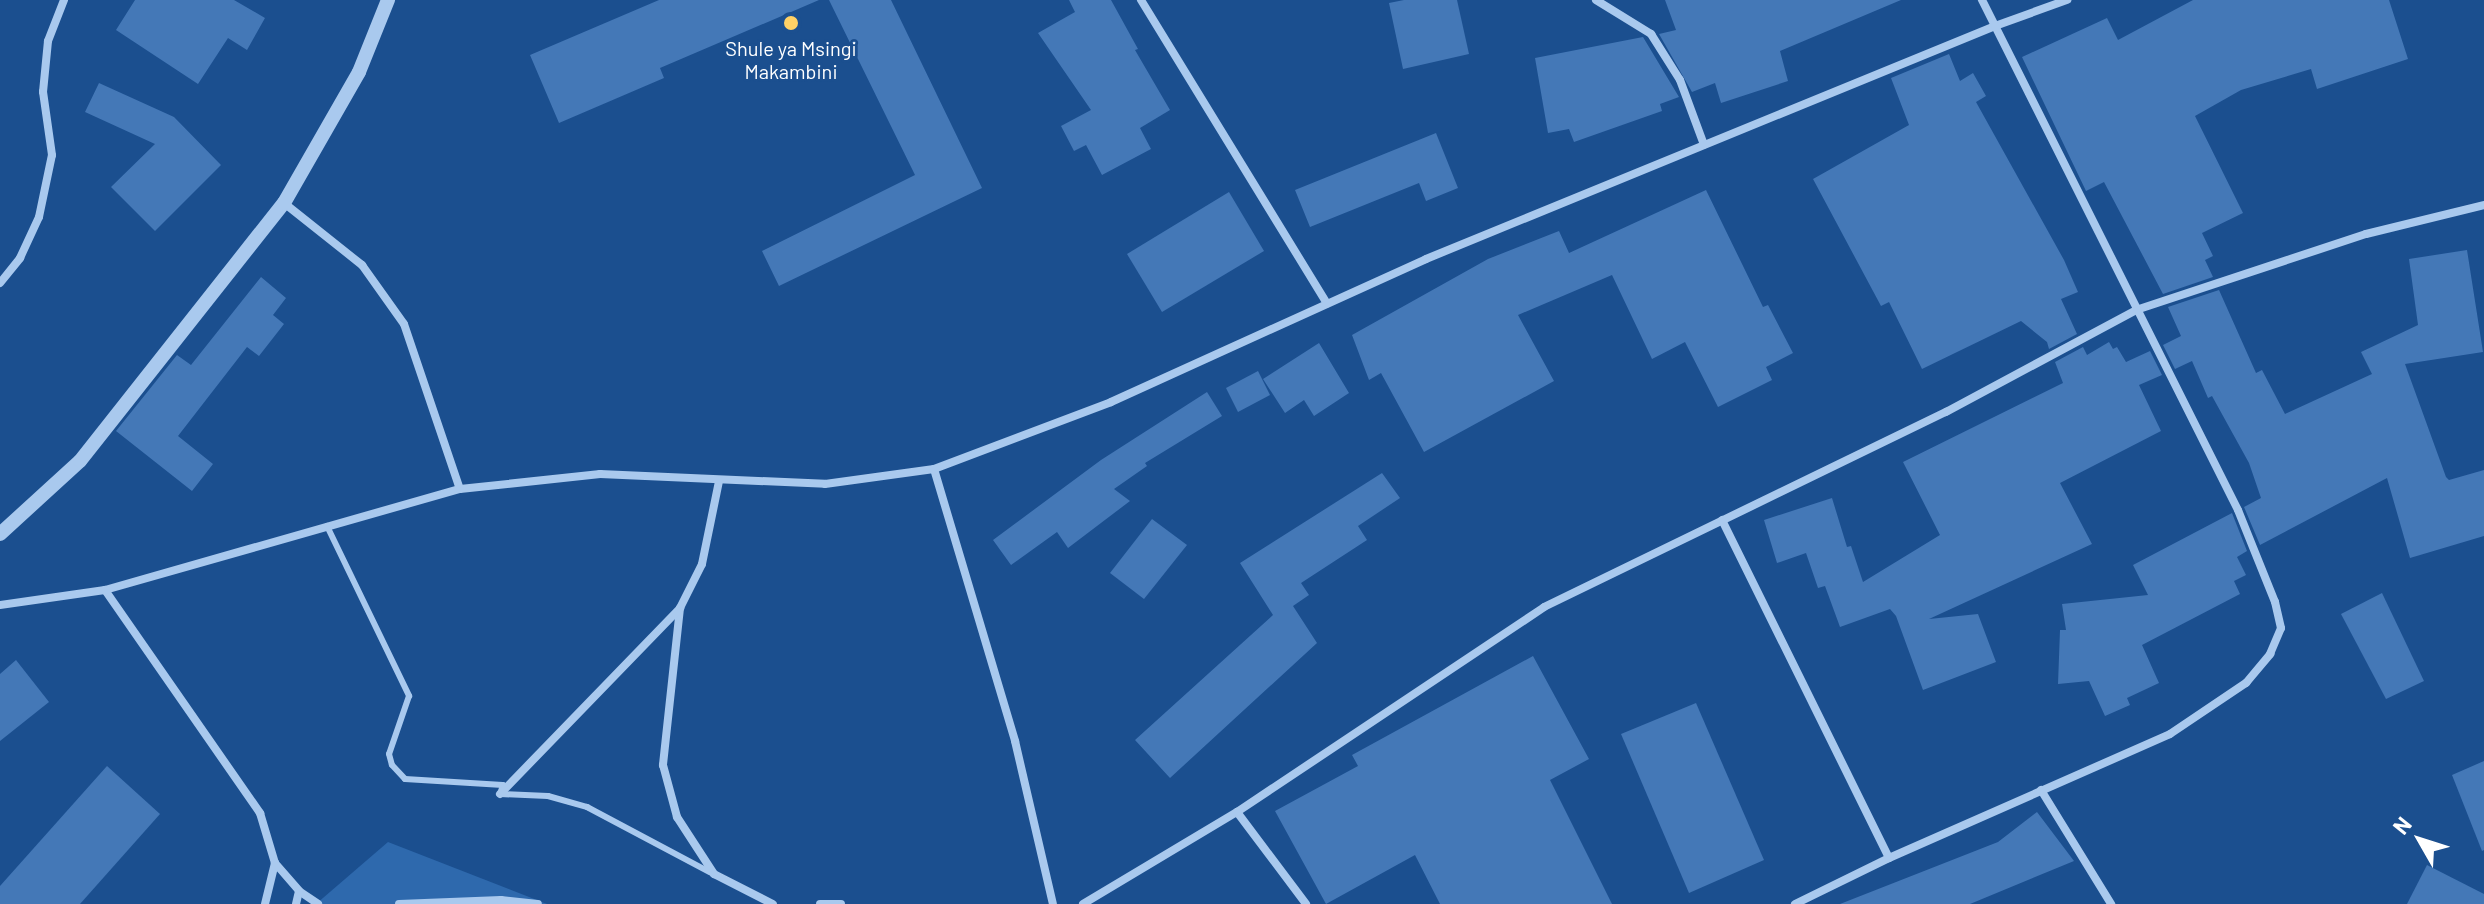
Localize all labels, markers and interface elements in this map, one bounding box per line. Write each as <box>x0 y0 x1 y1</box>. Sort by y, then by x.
marker: Shule ya Msingi Makambini <box>782 14 800 32</box>
place label: Shule ya Msingi Makambini <box>725 36 857 83</box>
north arrow <box>2380 800 2460 880</box>
text: N <box>2387 811 2416 839</box>

